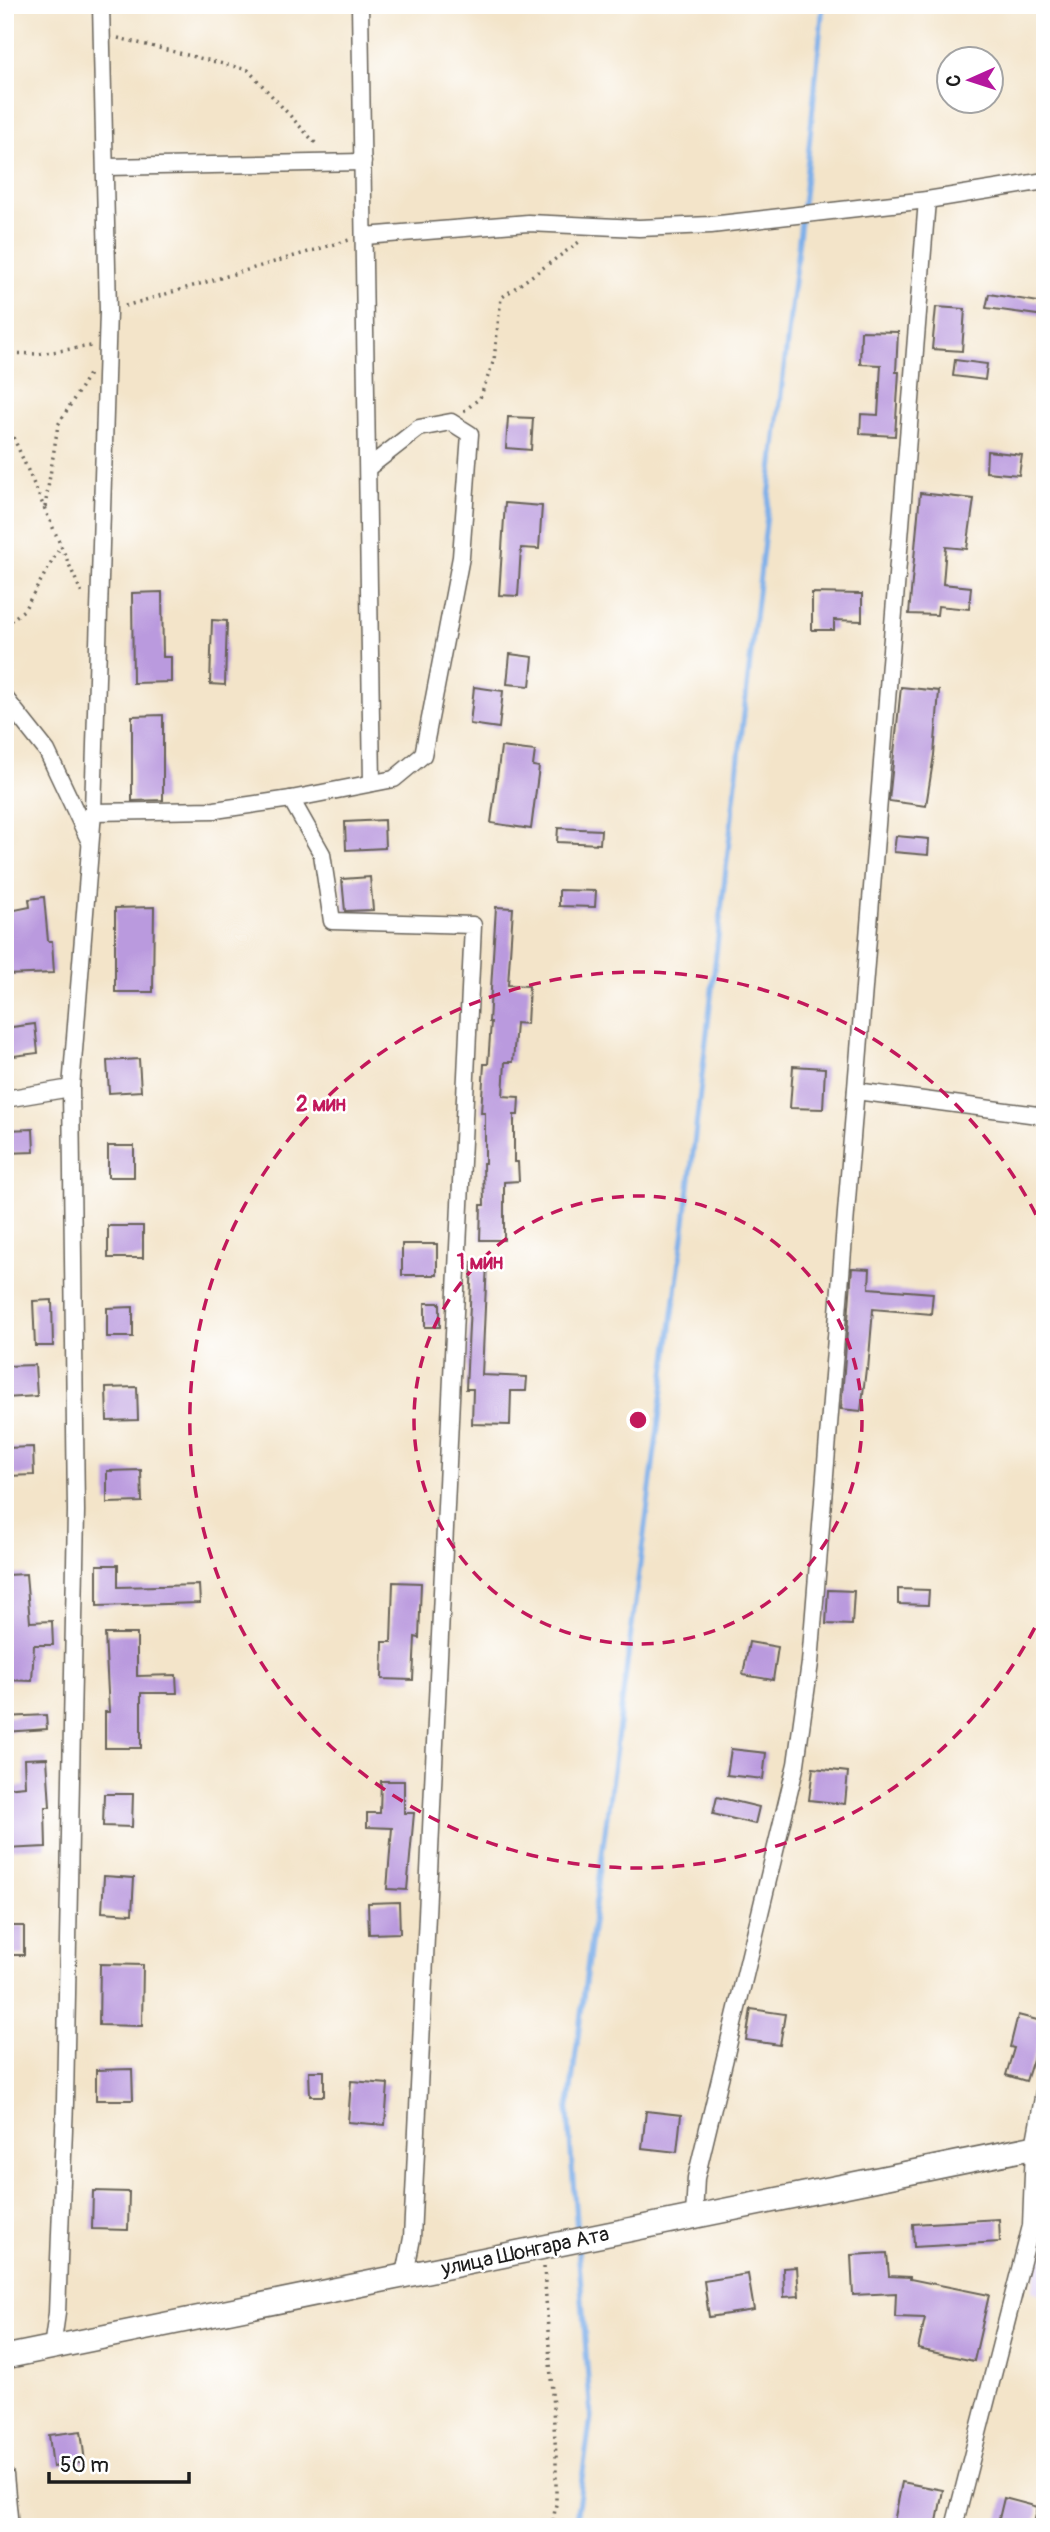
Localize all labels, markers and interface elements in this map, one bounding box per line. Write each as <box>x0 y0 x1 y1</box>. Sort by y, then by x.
north arrow <box>934 46 1004 116</box>
text: С <box>942 74 966 87</box>
text: 2 мин <box>296 1091 346 1118</box>
text: 1 мин <box>457 1249 503 1276</box>
centre of rings <box>626 1408 650 1432</box>
street label: улица Шонгара Ата <box>438 2221 611 2283</box>
scale bar <box>49 2441 189 2485</box>
text: 50 m <box>60 2452 109 2479</box>

